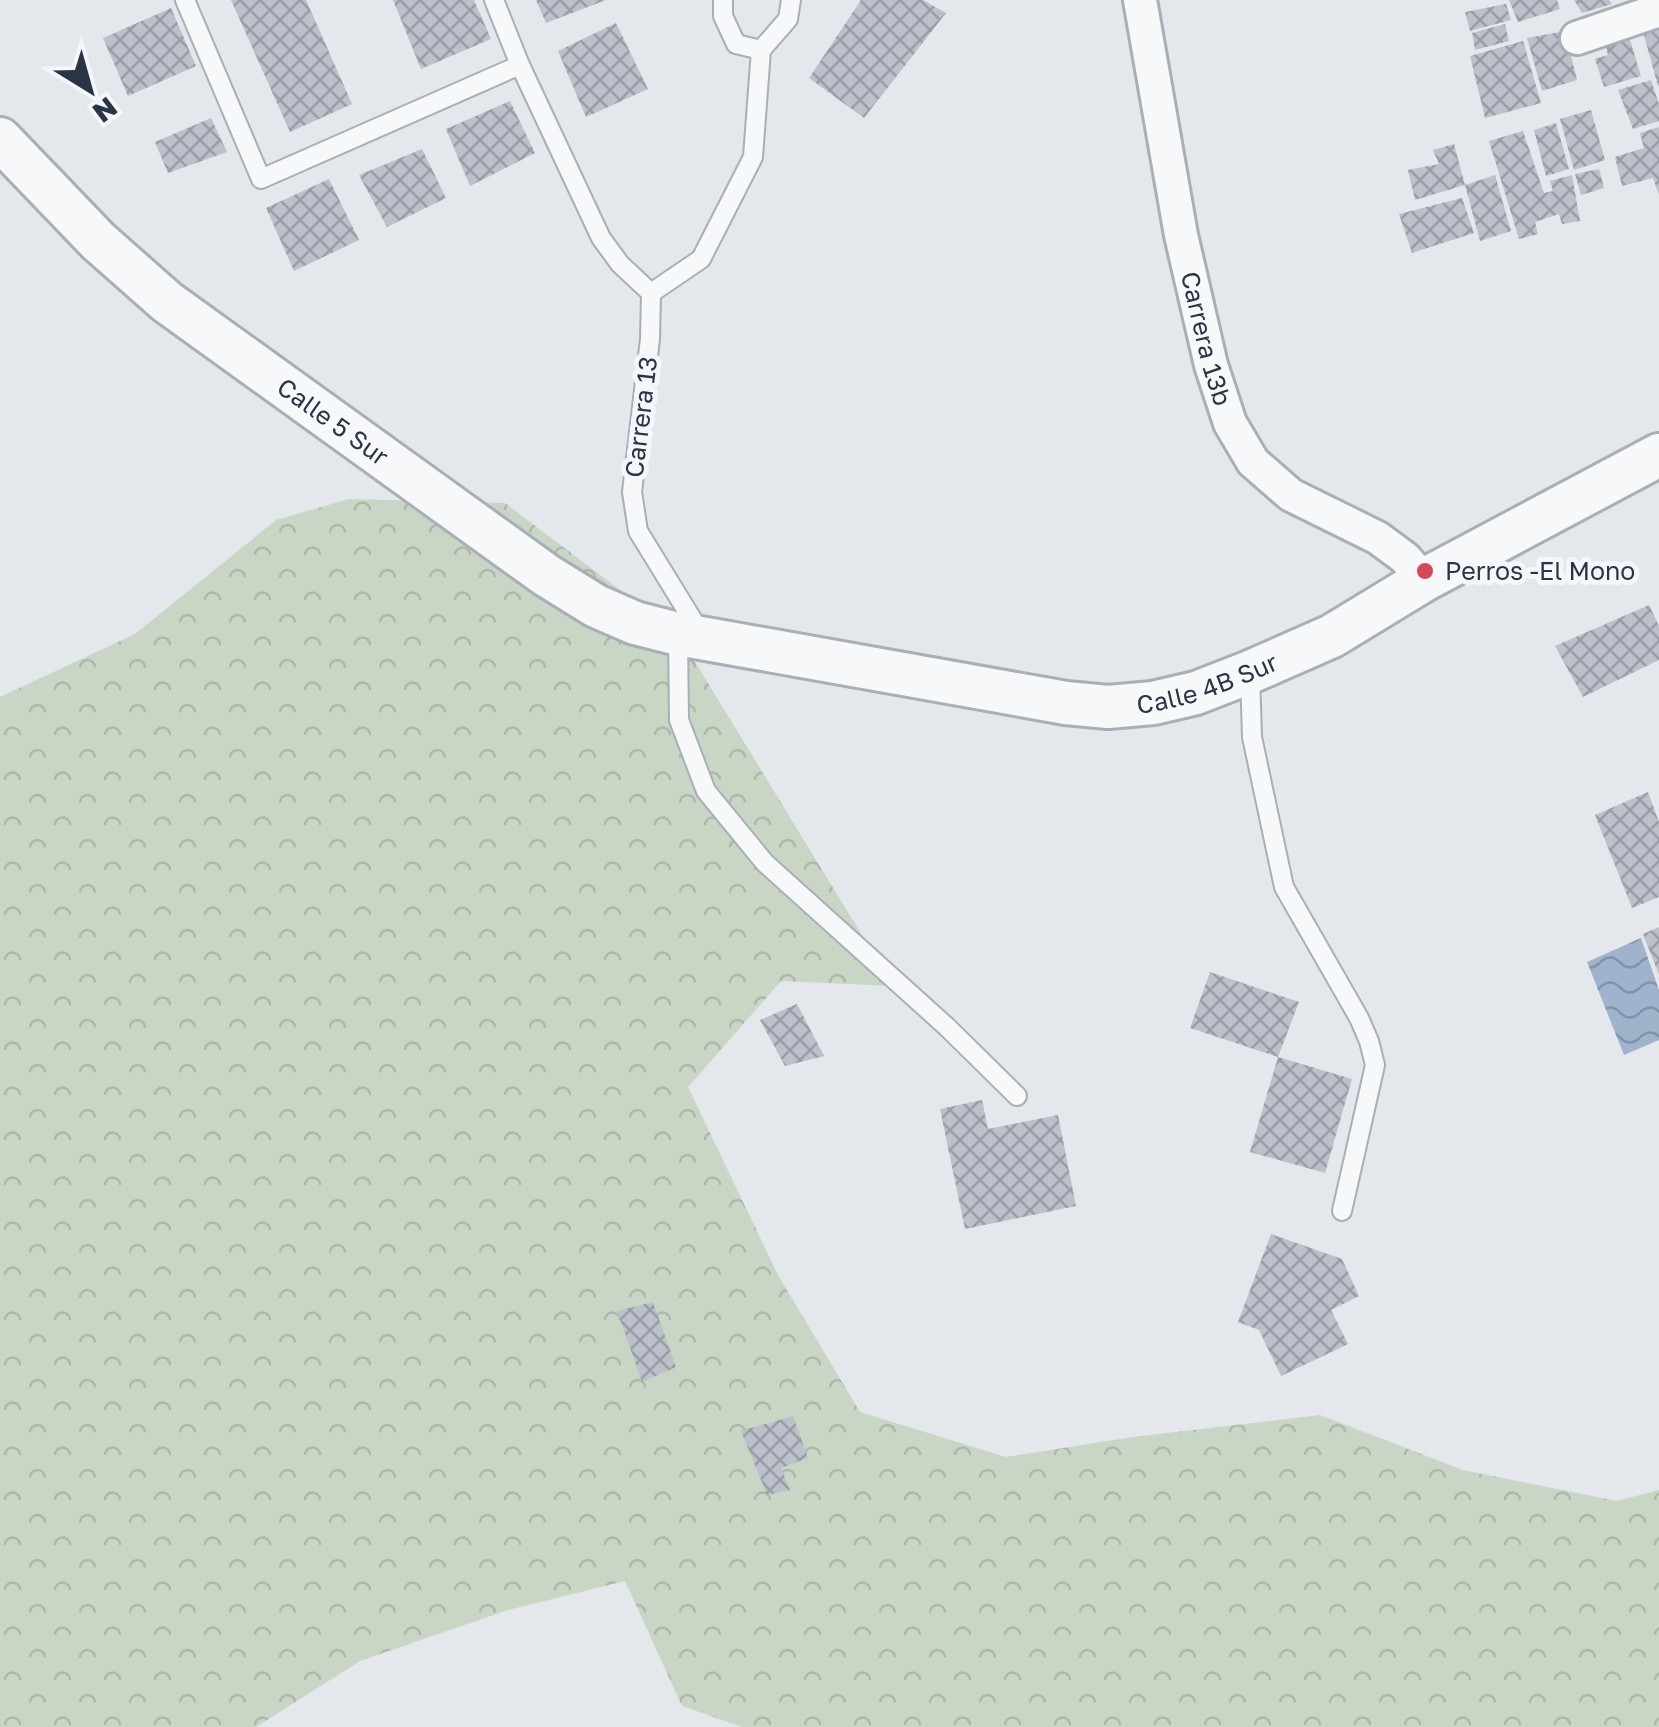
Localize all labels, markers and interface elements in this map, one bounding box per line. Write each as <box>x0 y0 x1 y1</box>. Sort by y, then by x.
north arrow <box>40 40 140 140</box>
text: N <box>87 91 124 130</box>
street label: Carrera 13b <box>1175 268 1239 409</box>
street label: Carrera 13 <box>618 355 663 479</box>
street label: Calle 5 Sur <box>272 371 395 472</box>
place label: Perros -El Mono <box>1445 555 1635 586</box>
marker: Perros -El Mono <box>1414 560 1436 582</box>
street label: Calle 4B Sur <box>1135 646 1282 719</box>

